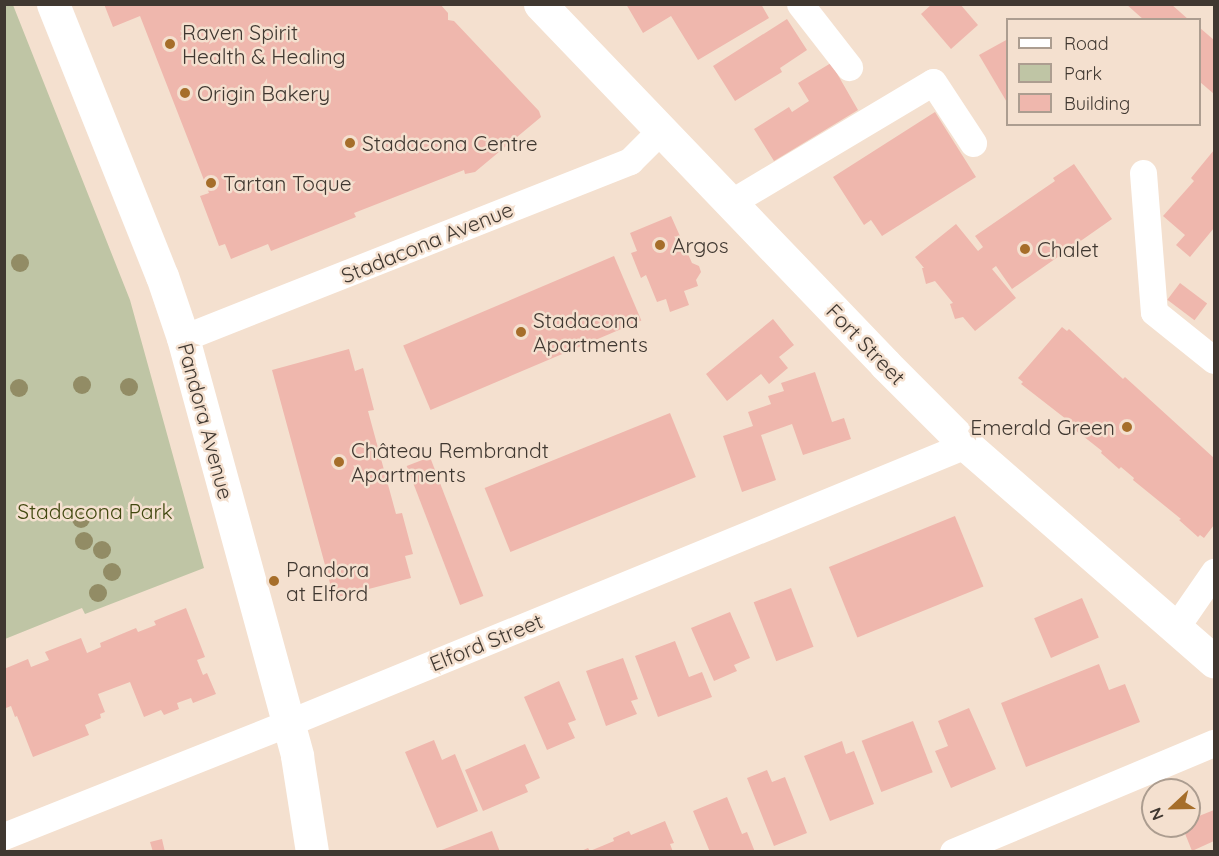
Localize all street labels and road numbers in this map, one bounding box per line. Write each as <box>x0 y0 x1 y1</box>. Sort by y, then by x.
street label: Stadacona Avenue <box>337 196 517 288</box>
street label: Fort Street <box>821 298 911 390</box>
street label: Pandora Avenue <box>173 340 239 502</box>
street label: Elford Street <box>426 608 546 676</box>

